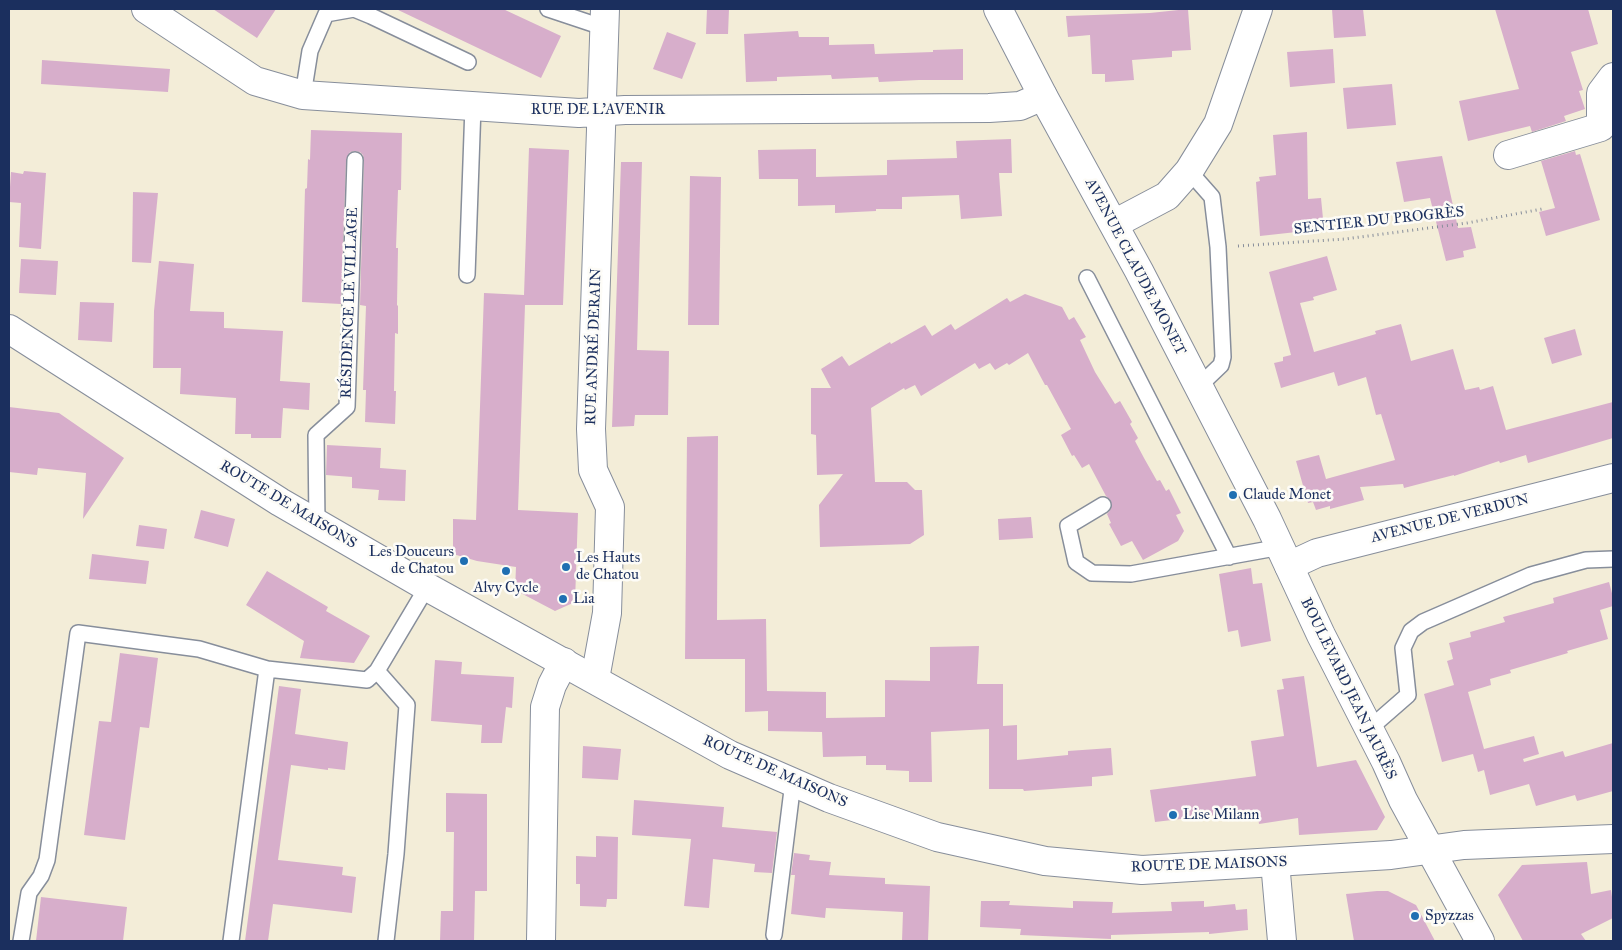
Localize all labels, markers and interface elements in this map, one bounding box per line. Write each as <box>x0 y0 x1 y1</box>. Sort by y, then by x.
street label: RUE DE L'AVENIR <box>531 101 665 119</box>
street label: AVENUE CLAUDE MONET <box>1081 176 1189 358</box>
street label: SENTIER DU PROGRÈS <box>1293 203 1465 239</box>
street label: RÉSIDENCE LE VILLAGE <box>338 207 362 399</box>
street label: RUE ANDRÉ DERAIN <box>582 268 606 426</box>
street label: ROUTE DE MAISONS <box>216 457 360 553</box>
place label: Claude Monet <box>1243 486 1331 504</box>
marker: Claude Monet <box>1227 489 1239 501</box>
street label: AVENUE DE VERDUN <box>1369 491 1531 547</box>
place label: Les Douceurs de Chatou <box>369 543 454 578</box>
place label: Les Hauts de Chatou <box>576 549 640 584</box>
marker: Les Douceurs de Chatou <box>458 555 470 567</box>
marker: Les Hauts de Chatou <box>560 561 572 573</box>
marker: Alvy Cycle <box>500 565 512 577</box>
place label: Alvy Cycle <box>473 579 539 597</box>
place label: Lia <box>573 590 595 608</box>
marker: Lia <box>557 593 569 605</box>
street label: BOULEVARD JEAN JAURÈS <box>1296 595 1400 783</box>
street label: ROUTE DE MAISONS <box>700 732 850 812</box>
place label: Lise Milann <box>1183 806 1259 824</box>
marker: Lise Milann <box>1167 809 1179 821</box>
street label: ROUTE DE MAISONS <box>1131 853 1287 877</box>
place label: Spyzzas <box>1425 907 1474 925</box>
marker: Spyzzas <box>1409 910 1421 922</box>

